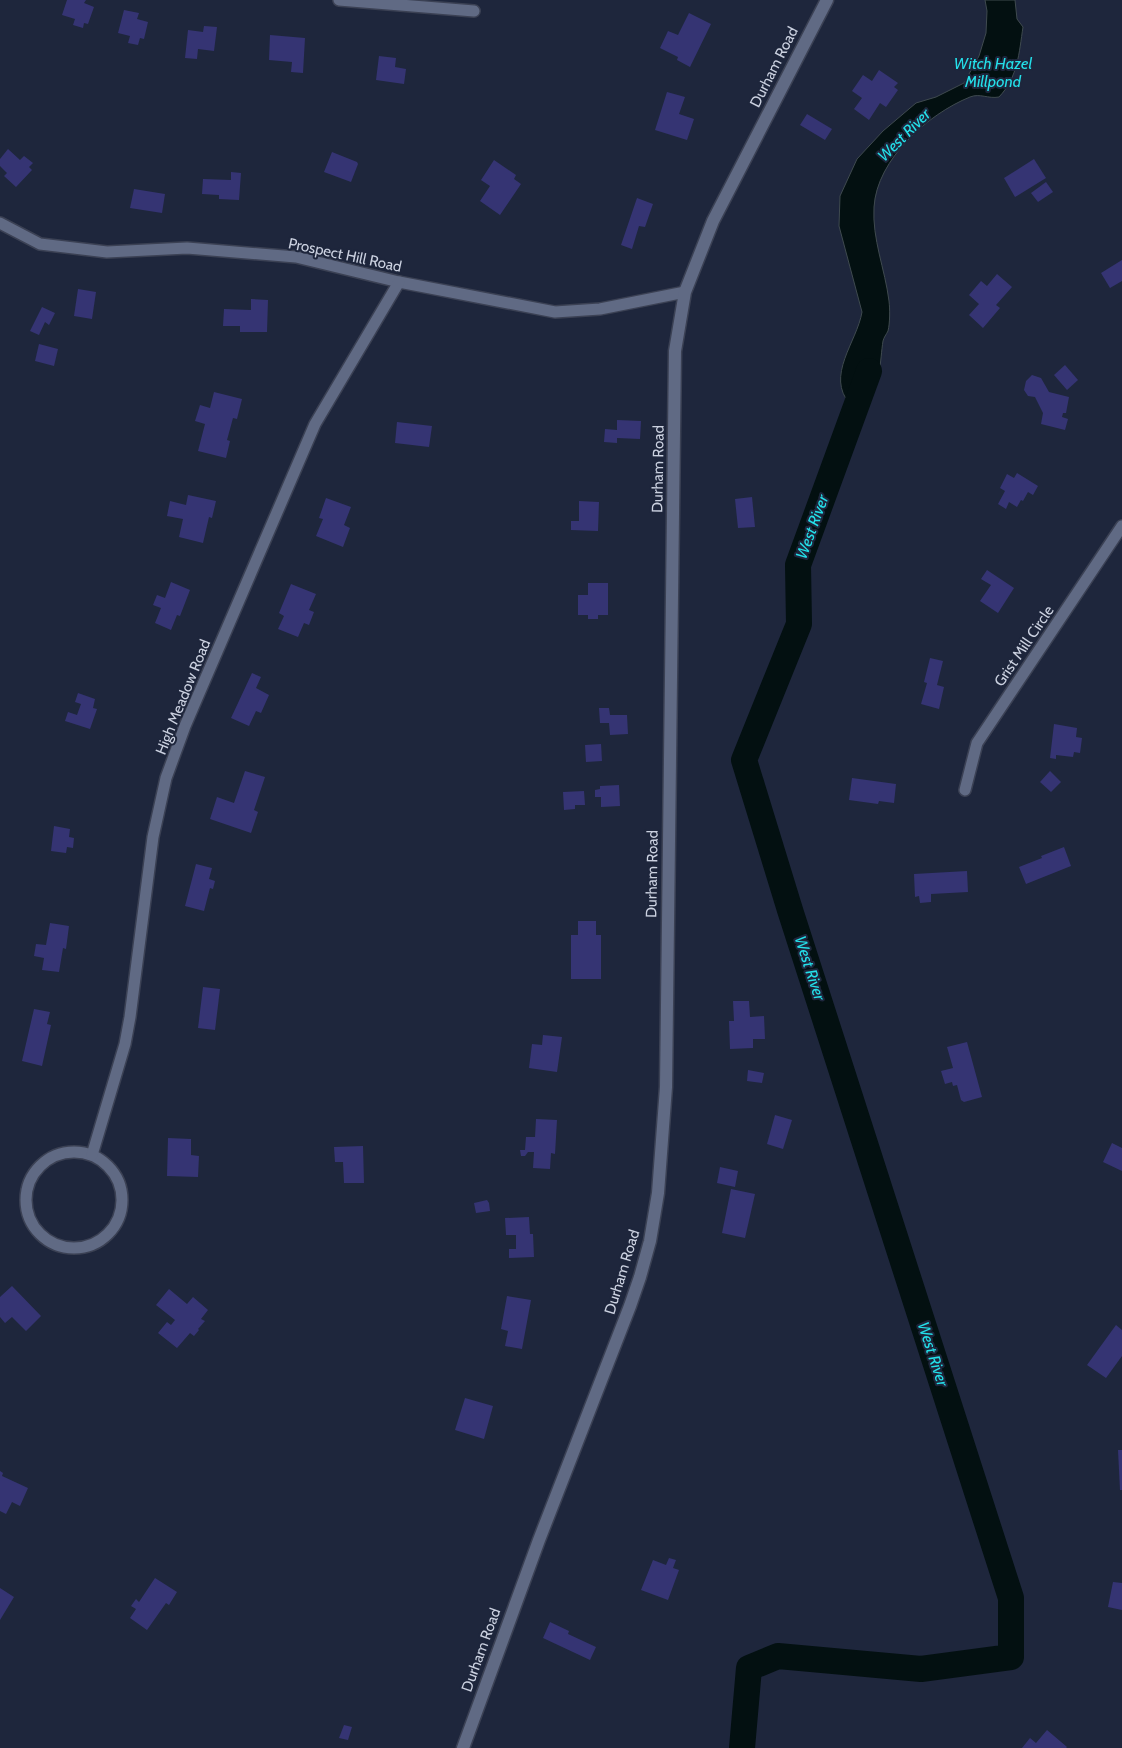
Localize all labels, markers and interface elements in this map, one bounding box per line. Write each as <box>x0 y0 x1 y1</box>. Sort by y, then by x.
street label: Durham Road <box>746 24 802 110</box>
water label: Witch Hazel Millpond <box>954 54 1032 91</box>
water label: West River <box>874 104 935 165</box>
street label: Prospect Hill Road <box>287 234 403 276</box>
street label: Durham Road <box>648 425 668 513</box>
water label: West River <box>792 491 833 562</box>
street label: Grist Mill Circle <box>990 602 1058 690</box>
street label: High Meadow Road <box>152 637 214 757</box>
street label: Durham Road <box>642 830 662 918</box>
water label: West River <box>791 933 830 1004</box>
street label: Durham Road <box>601 1227 643 1317</box>
water label: West River <box>914 1319 953 1390</box>
street label: Durham Road <box>458 1606 504 1694</box>

